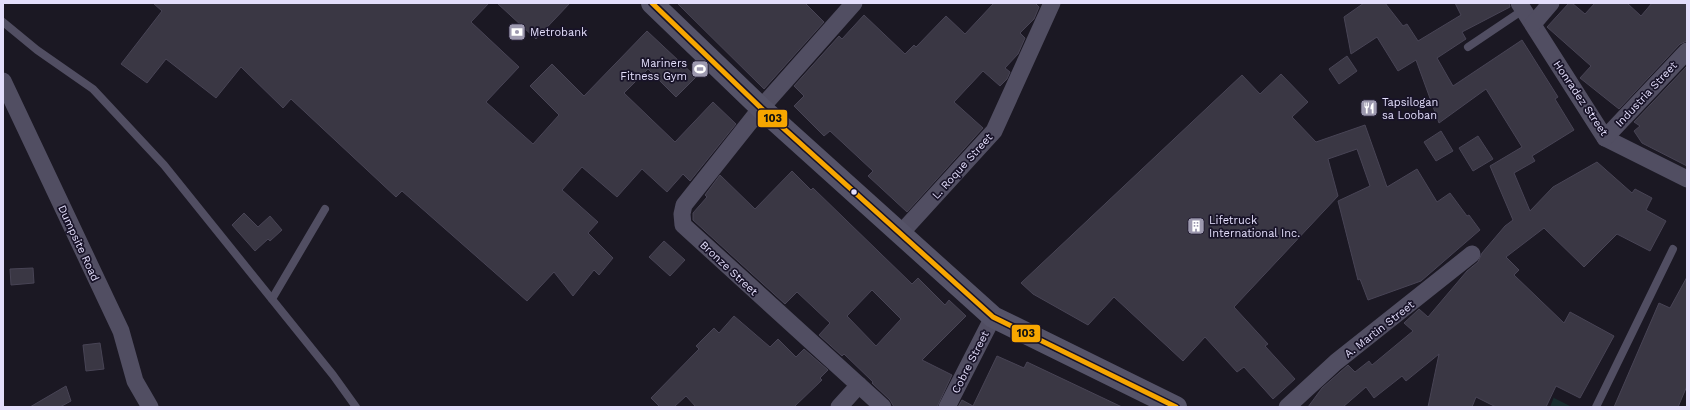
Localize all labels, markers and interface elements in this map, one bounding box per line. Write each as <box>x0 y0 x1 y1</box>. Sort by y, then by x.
bank icon: Metrobank <box>507 22 527 42</box>
place label: Metrobank <box>530 26 587 39</box>
place label: Mariners Fitness Gym <box>620 57 687 83</box>
street label: Honradez Street <box>1551 58 1611 139</box>
sports icon: Mariners Fitness Gym <box>690 59 710 79</box>
street label: Industria Street <box>1613 59 1680 130</box>
place label: Tapsilogan sa Looban <box>1382 96 1438 122</box>
restaurant icon: Tapsilogan sa Looban <box>1359 98 1379 118</box>
line badge: 103 <box>757 109 788 128</box>
text: 103 <box>764 112 783 125</box>
street label: L. Roque Street <box>929 131 996 202</box>
unlabelled marker <box>849 187 859 197</box>
street label: Dumpsite Road <box>55 203 102 283</box>
place label: Lifetruck International Inc. <box>1209 214 1300 240</box>
building icon: Lifetruck International Inc. <box>1186 216 1206 236</box>
street label: Bronze Street <box>697 238 760 299</box>
street label: A. Martin Street <box>1342 298 1417 361</box>
line badge: 103 <box>1011 324 1041 343</box>
text: 103 <box>1017 327 1036 340</box>
street label: Cobre Street <box>949 328 992 396</box>

